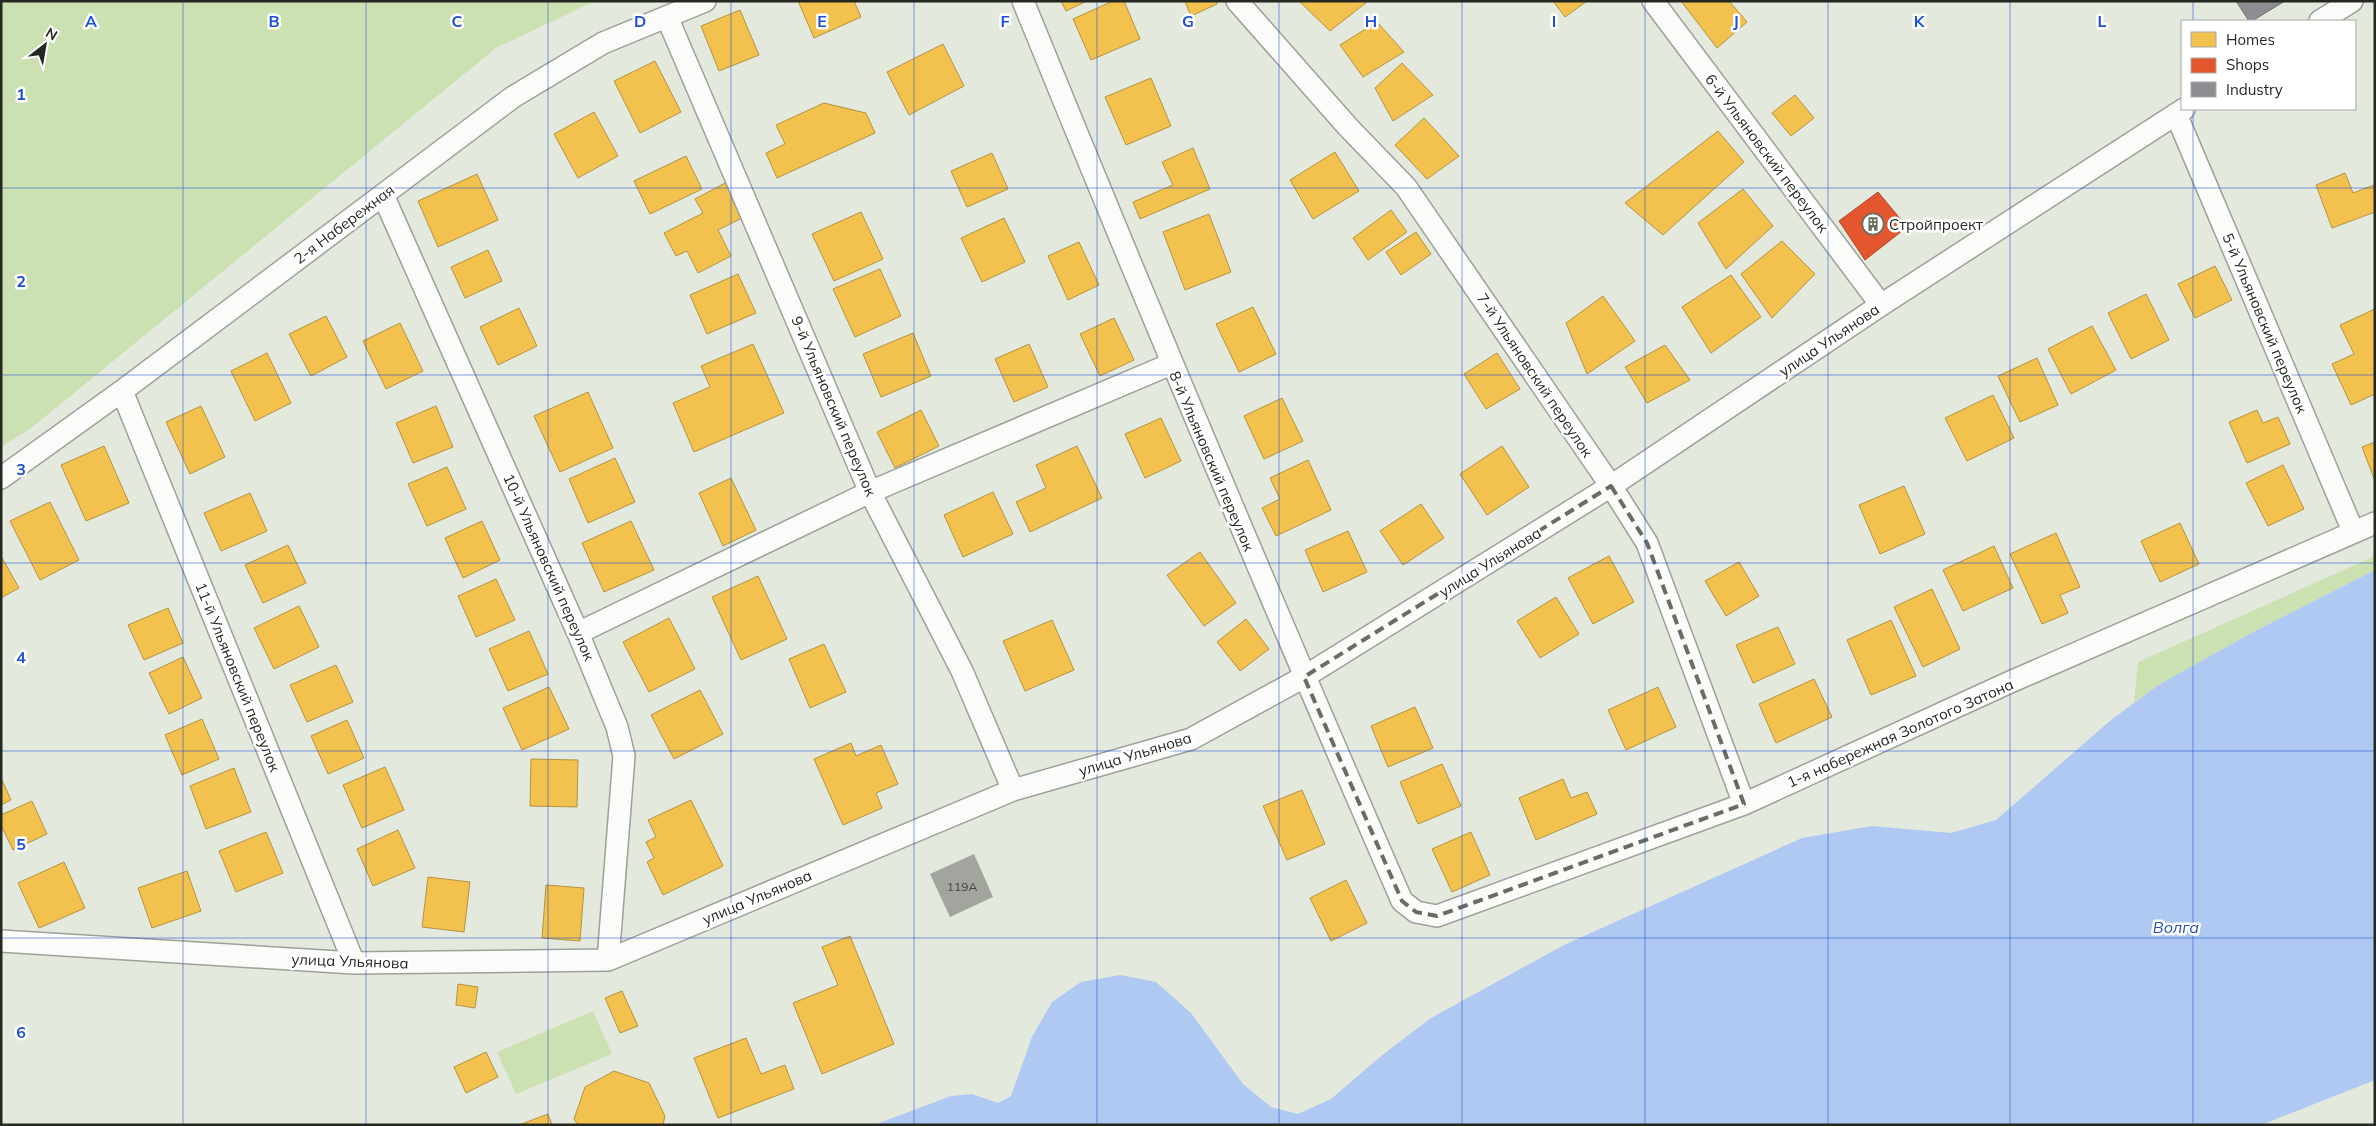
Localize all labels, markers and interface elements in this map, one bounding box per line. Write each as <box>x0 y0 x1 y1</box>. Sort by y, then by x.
text: A <box>85 11 97 31</box>
text: B <box>268 11 280 31</box>
text: C <box>452 11 463 31</box>
text: D <box>634 11 646 31</box>
text: E <box>817 11 827 31</box>
text: F <box>1000 11 1010 31</box>
text: G <box>1182 11 1194 31</box>
text: H <box>1365 11 1377 31</box>
text: I <box>1552 11 1556 31</box>
text: J <box>1733 11 1739 31</box>
text: K <box>1914 11 1926 31</box>
text: L <box>2098 11 2107 31</box>
north arrow <box>20 20 70 70</box>
legend <box>2181 20 2356 110</box>
text: N <box>43 23 61 44</box>
text: Homes <box>2226 30 2275 49</box>
text: Shops <box>2226 55 2269 74</box>
street label: 6-й Ульяновский переулок <box>1701 70 1833 237</box>
text: Industry <box>2226 80 2283 99</box>
text: 1 <box>16 84 26 104</box>
street label: 2-я Набережная <box>290 180 398 268</box>
building icon: Стройпроект <box>1861 212 1885 236</box>
place label: Стройпроект <box>1889 215 1983 234</box>
street label: 5-й Ульяновский переулок <box>2218 230 2312 417</box>
text: 2 <box>16 271 26 291</box>
street label: 7-й Ульяновский переулок <box>1473 289 1598 461</box>
street label: улица Ульянова <box>1775 299 1883 381</box>
street label: 9-й Ульяновский переулок <box>787 313 881 500</box>
street label: 8-й Ульяновский переулок <box>1165 368 1259 555</box>
text: 3 <box>16 459 26 479</box>
street label: 10-й Ульяновский переулок <box>499 471 599 664</box>
street label: улица Ульянова <box>1435 523 1545 601</box>
street label: 11-й Ульяновский переулок <box>191 579 285 775</box>
text: 4 <box>16 647 26 667</box>
street label: 1-я набережная Золотого Затона <box>1784 674 2016 792</box>
street label: улица Ульянова <box>1076 728 1194 780</box>
text: 5 <box>16 834 26 854</box>
street label: улица Ульянова <box>699 865 815 929</box>
house number: 119А <box>947 879 977 894</box>
water label: Волга <box>2153 917 2199 937</box>
street label: улица Ульянова <box>291 949 409 973</box>
text: 6 <box>16 1022 26 1042</box>

